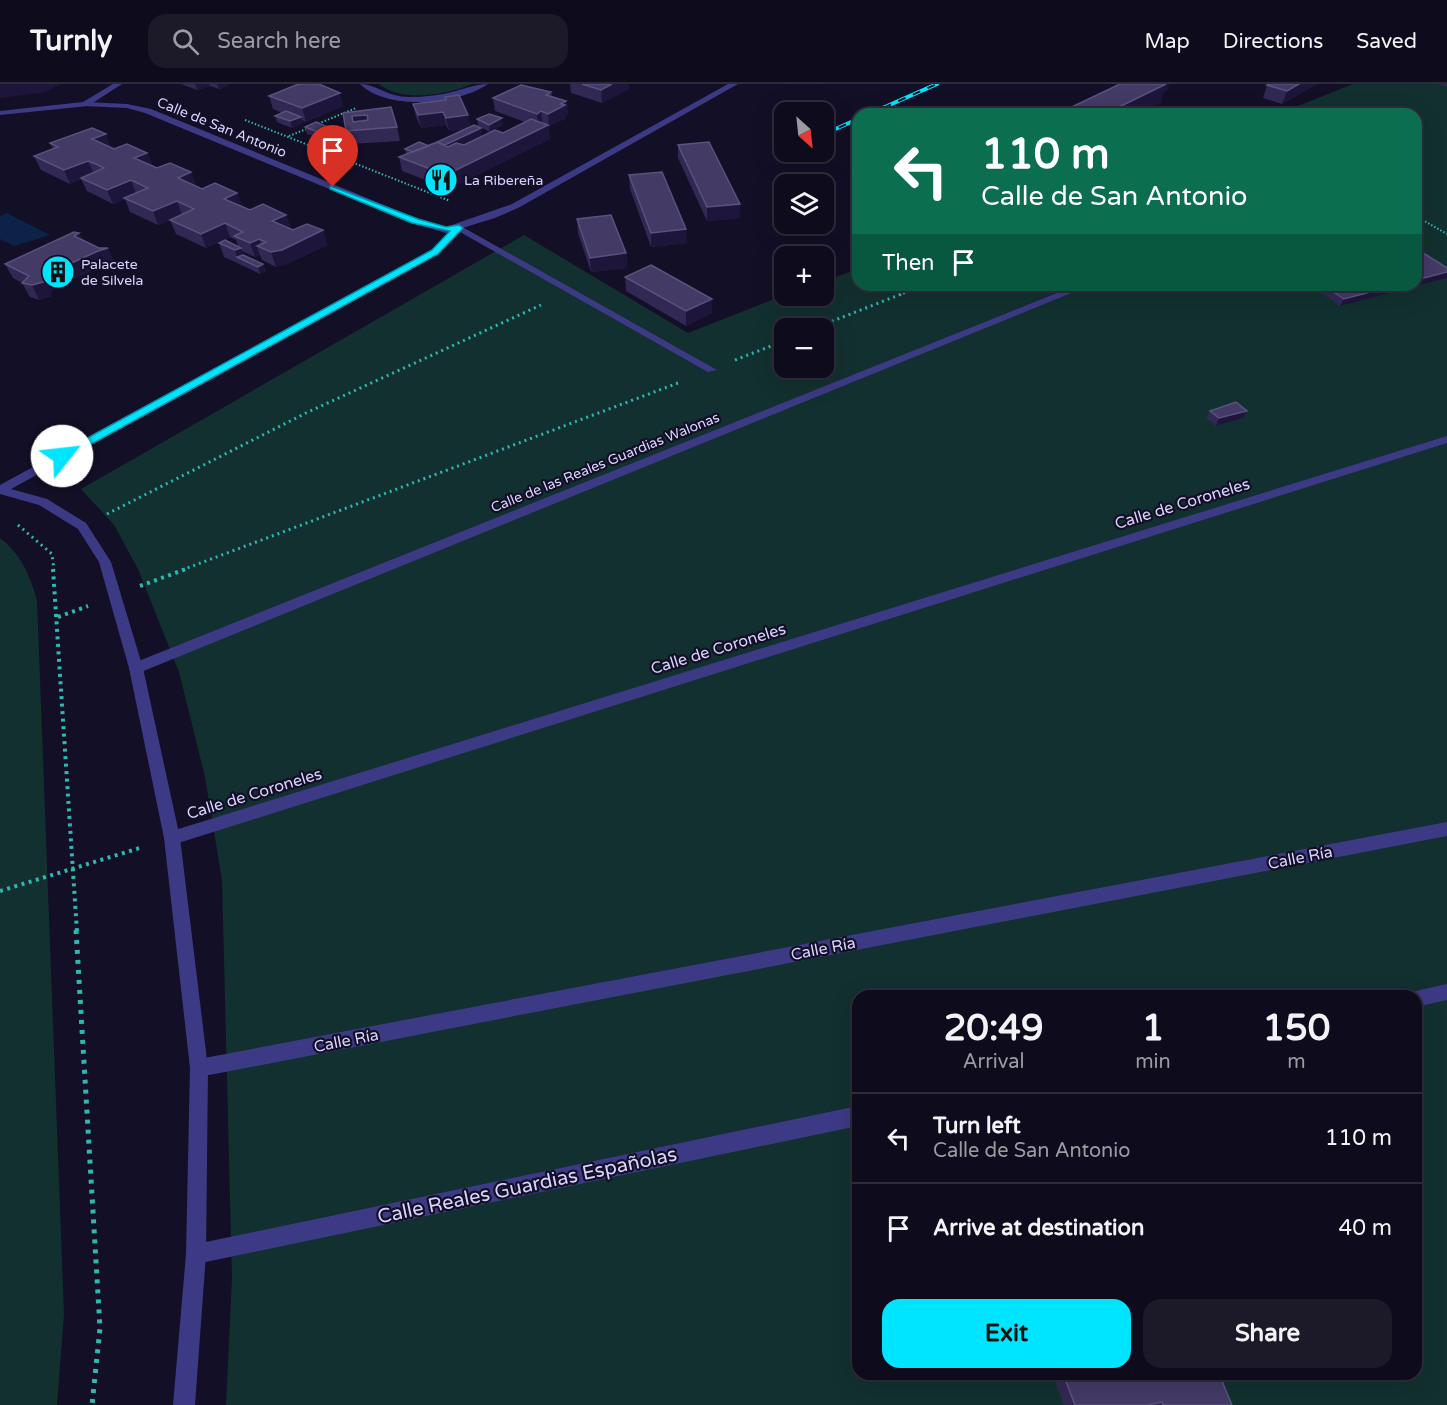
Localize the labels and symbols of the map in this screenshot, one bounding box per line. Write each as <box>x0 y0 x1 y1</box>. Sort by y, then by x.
street label: Calle de San Antonio <box>155 94 289 161</box>
north arrow <box>774 102 834 162</box>
pin <box>307 125 358 187</box>
restaurant icon: La Ribereña <box>423 162 459 198</box>
place label: La Ribereña <box>464 172 543 189</box>
building icon: Palacete de Silvela <box>40 254 76 290</box>
place label: Palacete de Silvela <box>81 256 143 289</box>
street label: Calle de las Reales Guardias Walonas <box>488 409 722 516</box>
position arrow <box>30 424 94 488</box>
street label: Calle de Coroneles <box>1112 474 1252 534</box>
street label: Calle de Coroneles <box>648 619 788 679</box>
street label: Calle de Coroneles <box>184 764 324 824</box>
street label: Calle Ría <box>1266 842 1334 874</box>
street label: Calle Ría <box>789 933 857 965</box>
street label: Calle Ría <box>312 1025 380 1057</box>
street label: Calle Reales Guardias Españolas <box>375 1142 679 1229</box>

